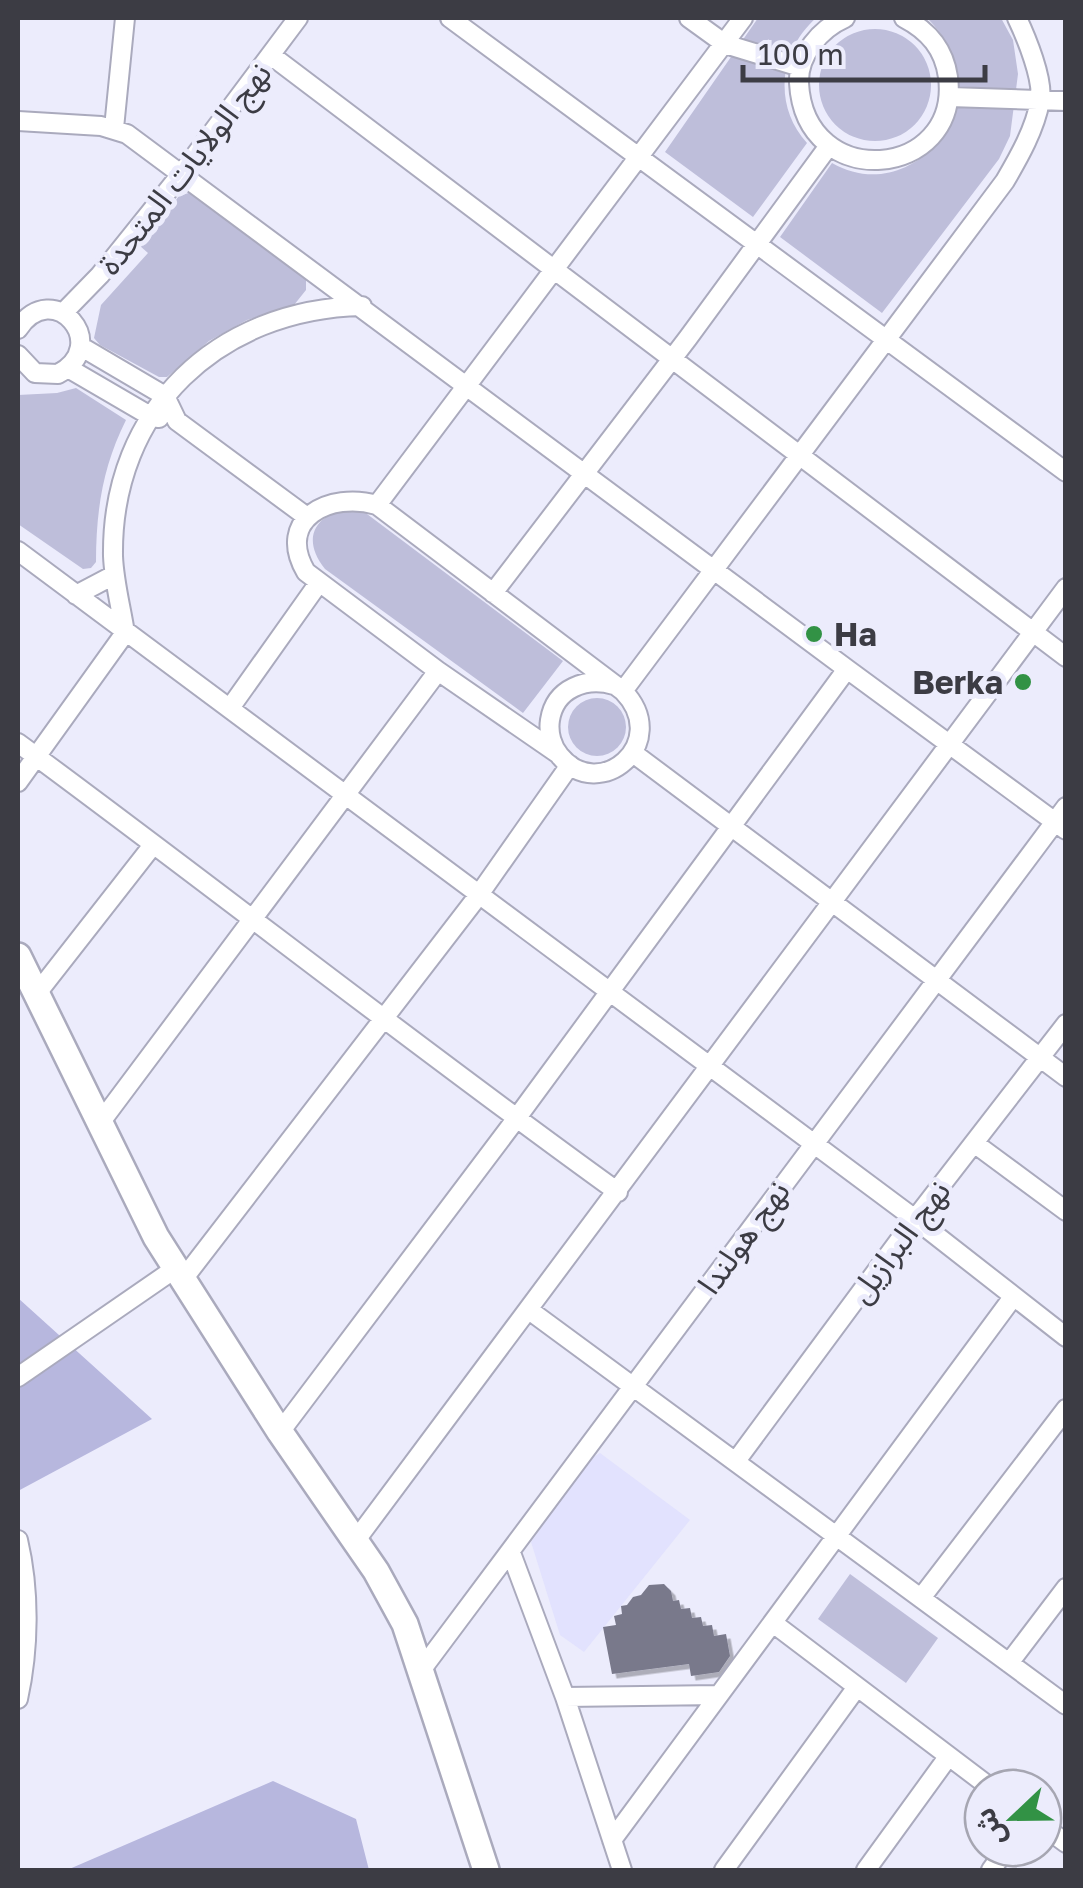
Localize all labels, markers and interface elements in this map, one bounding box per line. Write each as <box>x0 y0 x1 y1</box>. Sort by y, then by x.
scale bar <box>743 20 986 82</box>
text: 100 m <box>758 36 844 72</box>
street label: نهج الولايات المتحدة <box>89 54 283 285</box>
place label: Ha <box>834 615 877 653</box>
marker: Ha <box>803 623 825 645</box>
place label: Berka <box>912 663 1003 701</box>
marker: Berka <box>1012 671 1034 693</box>
street label: نهج البرازيل <box>841 1172 962 1313</box>
street label: نهج هولندا <box>689 1173 802 1305</box>
north arrow <box>963 1768 1063 1868</box>
text: ش <box>967 1804 1012 1852</box>

